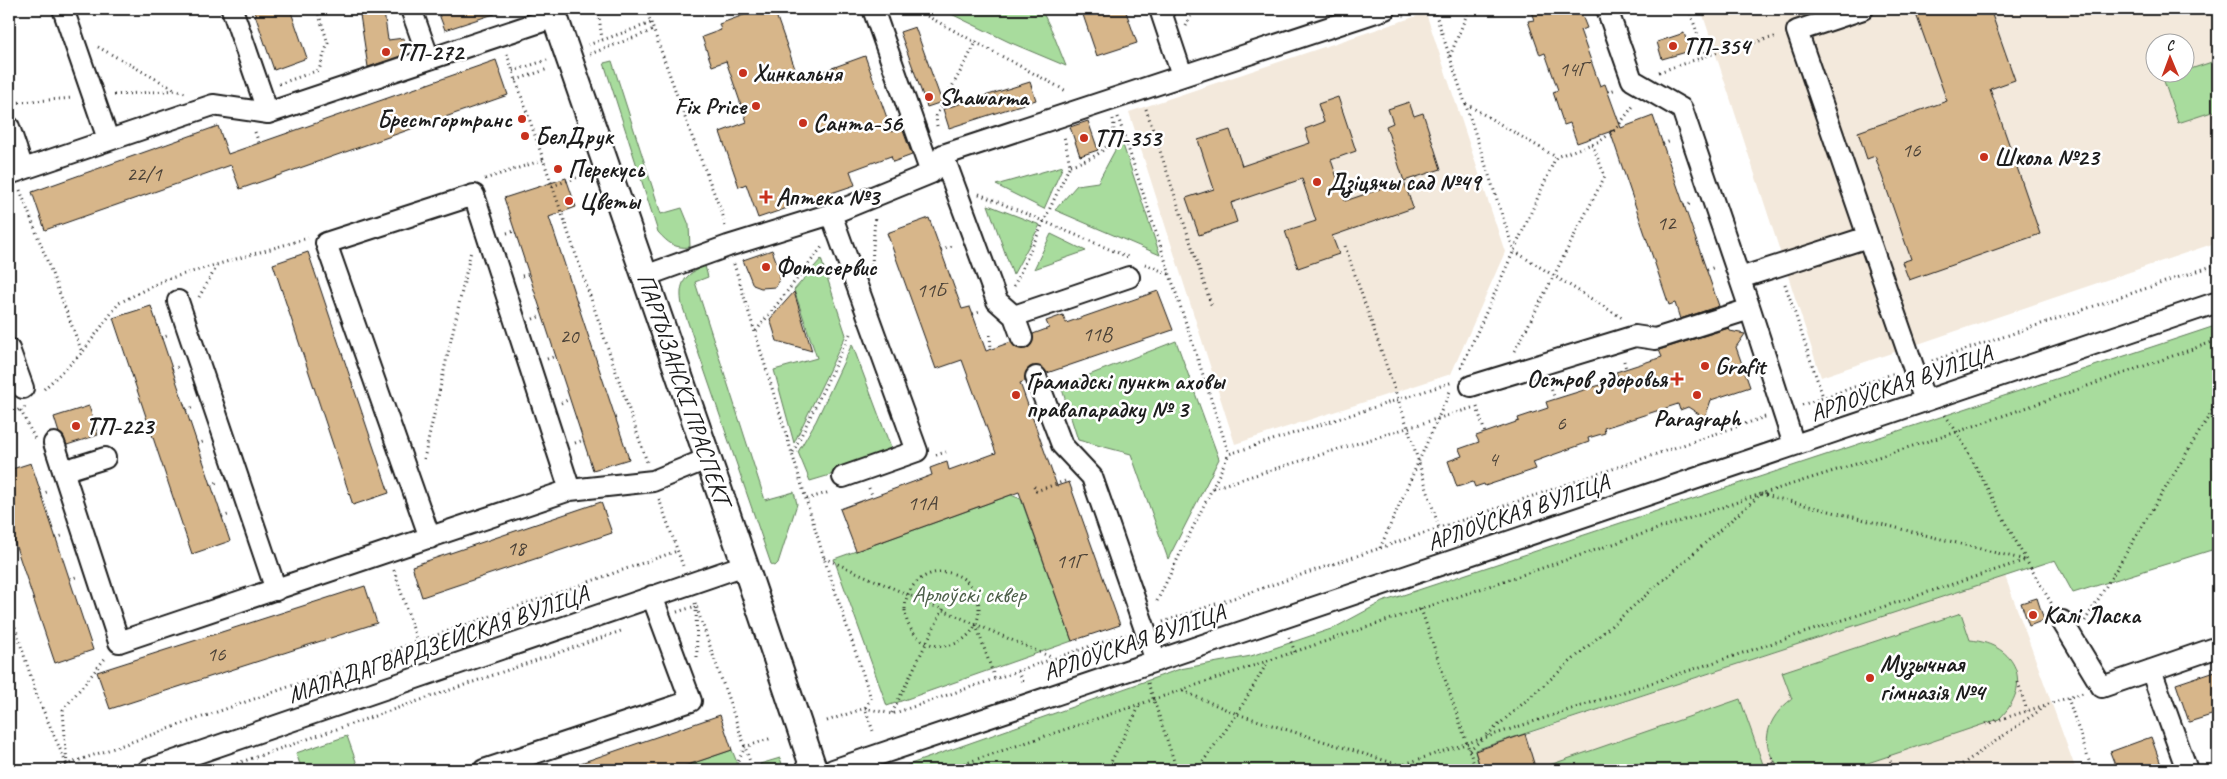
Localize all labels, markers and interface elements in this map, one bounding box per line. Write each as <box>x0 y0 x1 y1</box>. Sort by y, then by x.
place label: ТП-354 <box>1683 31 1753 61</box>
north arrow <box>2144 32 2194 82</box>
place label: ТП-272 <box>396 37 465 67</box>
text: С <box>2166 37 2175 54</box>
marker: ТП-354 <box>1667 40 1679 52</box>
marker: ТП-272 <box>380 46 392 58</box>
house number: 14Г <box>1559 56 1592 82</box>
place label: Хинкальня <box>753 58 843 88</box>
marker: Хинкальня <box>737 67 749 79</box>
place label: Shawarma <box>939 82 1030 112</box>
place label: Fix Price <box>674 91 748 121</box>
marker: Shawarma <box>923 91 935 103</box>
marker: Fix Price <box>750 100 762 112</box>
place label: Брестгортранс <box>377 104 513 134</box>
place label: Санта-56 <box>813 108 903 138</box>
marker: Брестгортранс <box>516 113 528 125</box>
marker: Санта-56 <box>797 117 809 129</box>
place label: БелДрук <box>535 121 615 151</box>
place label: ТП-353 <box>1094 123 1163 153</box>
marker: БелДрук <box>519 130 531 142</box>
marker: ТП-353 <box>1078 132 1090 144</box>
house number: 16 <box>1902 137 1921 163</box>
place label: Школа №23 <box>1994 142 2101 172</box>
marker: Школа №23 <box>1978 151 1990 163</box>
place label: Перекусь <box>568 154 646 184</box>
house number: 22/1 <box>126 161 163 187</box>
marker: Перекусь <box>552 163 564 175</box>
place label: Дзіцячы сад №49 <box>1327 167 1483 198</box>
marker: Дзіцячы сад №49 <box>1311 176 1323 188</box>
place label: Аптека №3 <box>776 182 881 212</box>
place label: Цветы <box>579 186 642 216</box>
marker: Аптека №3 <box>760 191 772 203</box>
marker: Цветы <box>563 195 575 207</box>
house number: 12 <box>1657 210 1677 236</box>
place label: Фотосервис <box>776 252 878 282</box>
marker: Фотосервис <box>760 261 772 273</box>
street label: ПАРТЫЗАНСКІ ПРАСПЕКТ <box>630 270 740 514</box>
house number: 11Б <box>916 277 949 303</box>
house number: 11В <box>1082 321 1114 347</box>
house number: 20 <box>560 323 580 349</box>
street label: АРЛОЎСКАЯ ВУЛІЦА <box>1806 338 1997 428</box>
place label: Grafit <box>1715 351 1768 381</box>
marker: Grafit <box>1699 360 1711 372</box>
place label: Остров здоровья <box>1527 364 1668 395</box>
place label: Грамадскі пункт аховы правапарадку № 3 <box>1026 366 1226 424</box>
marker: Остров здоровья <box>1671 373 1683 385</box>
marker: Грамадскі пункт аховы правапарадку № 3 <box>1010 389 1022 401</box>
marker: Paragraph <box>1691 389 1703 401</box>
place label: Paragraph <box>1653 403 1741 433</box>
house number: 6 <box>1556 410 1566 436</box>
place label: ТП-223 <box>86 411 155 441</box>
marker: ТП-223 <box>70 420 82 432</box>
house number: 4 <box>1488 446 1500 472</box>
street label: АРЛОЎСКАЯ ВУЛІЦА <box>1423 467 1614 557</box>
house number: 11А <box>907 490 938 516</box>
house number: 18 <box>507 535 528 561</box>
house number: 11Г <box>1056 548 1089 574</box>
street label: МАЛАДАГВАРДЗЕЙСКАЯ ВУЛІЦА <box>284 578 593 710</box>
park label: Арлоўскі сквер <box>912 579 1027 609</box>
street label: АРЛОЎСКАЯ ВУЛІЦА <box>1039 597 1230 687</box>
place label: Калі Ласка <box>2043 600 2142 630</box>
marker: Калі Ласка <box>2027 609 2039 621</box>
house number: 16 <box>207 641 226 667</box>
place label: Музычная гімназія №4 <box>1880 649 1988 707</box>
marker: Музычная гімназія №4 <box>1864 672 1876 684</box>

